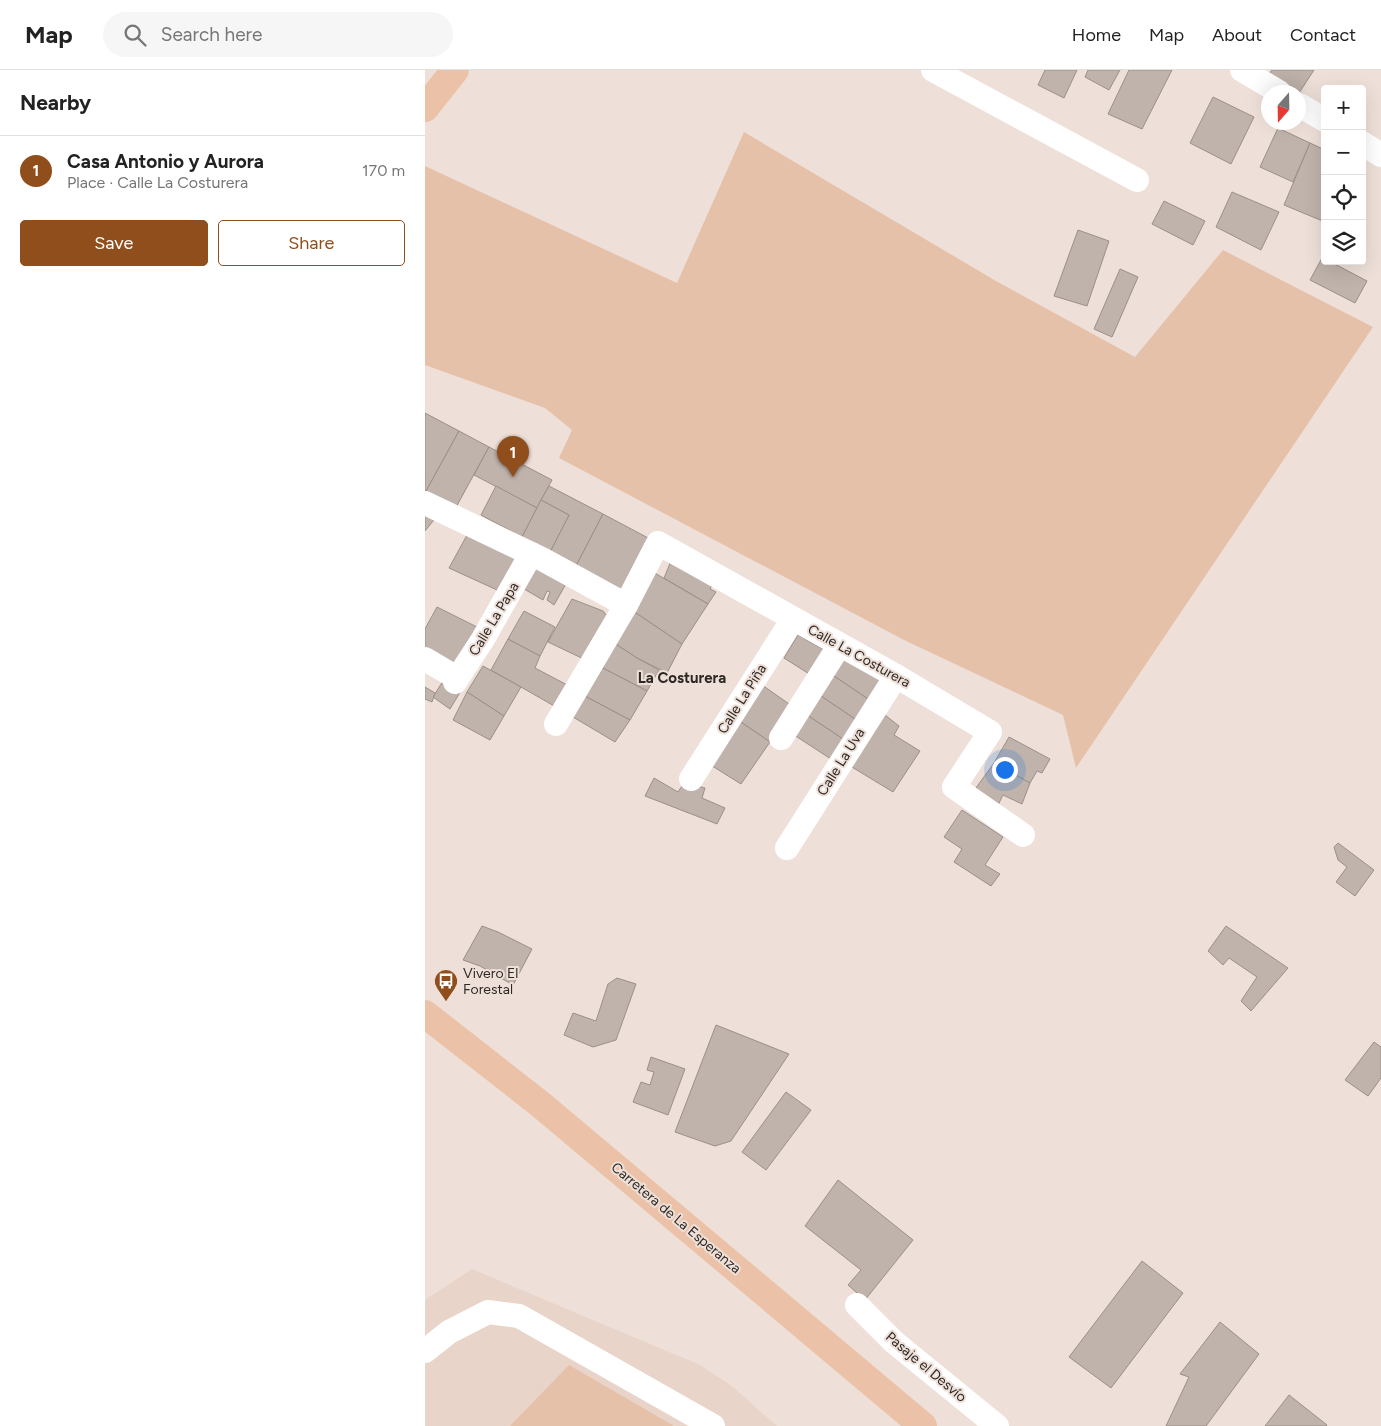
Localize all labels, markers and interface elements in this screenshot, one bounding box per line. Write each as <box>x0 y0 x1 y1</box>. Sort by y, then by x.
search box <box>103 12 453 57</box>
text: Map <box>25 20 73 49</box>
icon: search <box>121 21 149 49</box>
text: Search here <box>161 23 262 46</box>
text: Home <box>1072 24 1121 46</box>
text: Map <box>1149 24 1184 46</box>
text: About <box>1212 24 1262 46</box>
text: Contact <box>1290 24 1356 46</box>
north arrow <box>1261 85 1306 130</box>
map controls <box>1321 85 1366 265</box>
button: + <box>1321 85 1366 130</box>
text: Nearby <box>20 90 91 115</box>
button: − <box>1321 130 1366 175</box>
text: Casa Antonio y Aurora <box>67 150 264 173</box>
text: 1 <box>33 161 39 180</box>
text: 170 m <box>362 161 405 180</box>
text: Place · Calle La Costurera <box>67 173 248 192</box>
button: locate <box>1321 175 1366 220</box>
button: Save <box>20 220 208 266</box>
button: Share <box>218 220 405 266</box>
button: layers <box>1321 220 1366 265</box>
pin: 1 <box>497 436 529 477</box>
street label: Calle La Papa <box>465 579 523 659</box>
street label: Calle La Costurera <box>805 621 913 691</box>
street label: Calle La Piña <box>714 661 770 737</box>
district label: La Costurera <box>638 669 726 687</box>
street label: Calle La Uva <box>814 725 868 799</box>
your location <box>992 757 1018 783</box>
place label: Vivero El Forestal <box>463 965 518 998</box>
bus stop icon: Vivero El Forestal <box>433 968 459 1002</box>
street label: Carretera de La Esperanza <box>608 1159 744 1277</box>
street label: Pasaje el Desvío <box>882 1328 970 1406</box>

